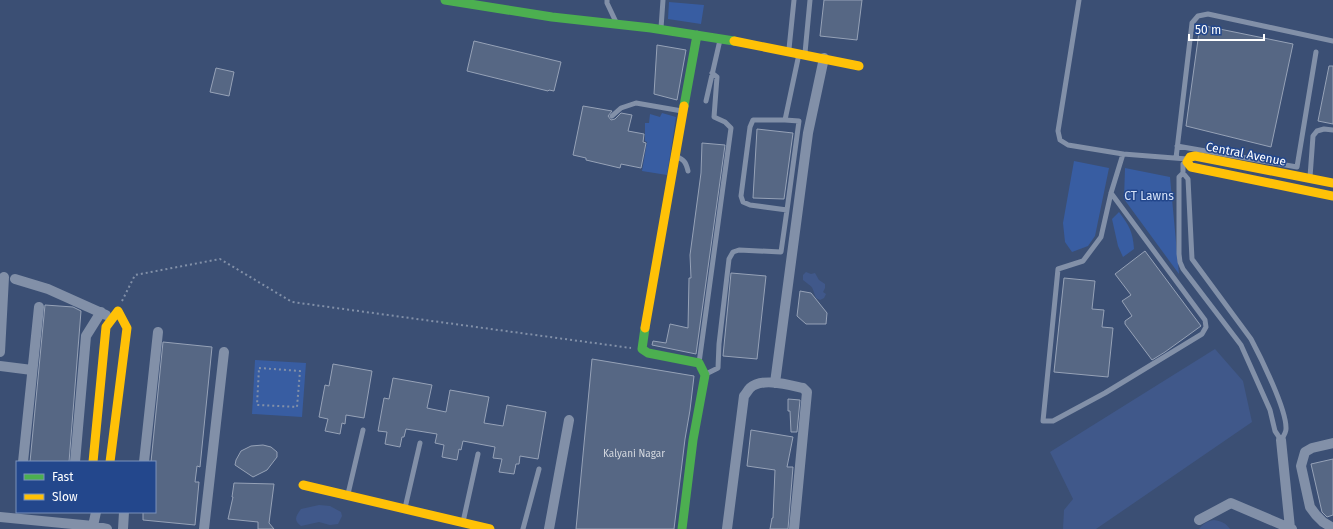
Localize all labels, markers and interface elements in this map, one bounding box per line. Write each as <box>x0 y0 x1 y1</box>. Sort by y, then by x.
scale bar <box>1189 16 1264 42</box>
text: 50 m <box>1195 23 1221 37</box>
street label: Central Avenue <box>1205 139 1287 169</box>
park label: CT Lawns <box>1124 189 1174 203</box>
house number: Kalyani Nagar <box>603 448 665 460</box>
legend <box>16 461 156 513</box>
text: Fast <box>52 470 74 484</box>
text: Slow <box>52 490 78 504</box>

